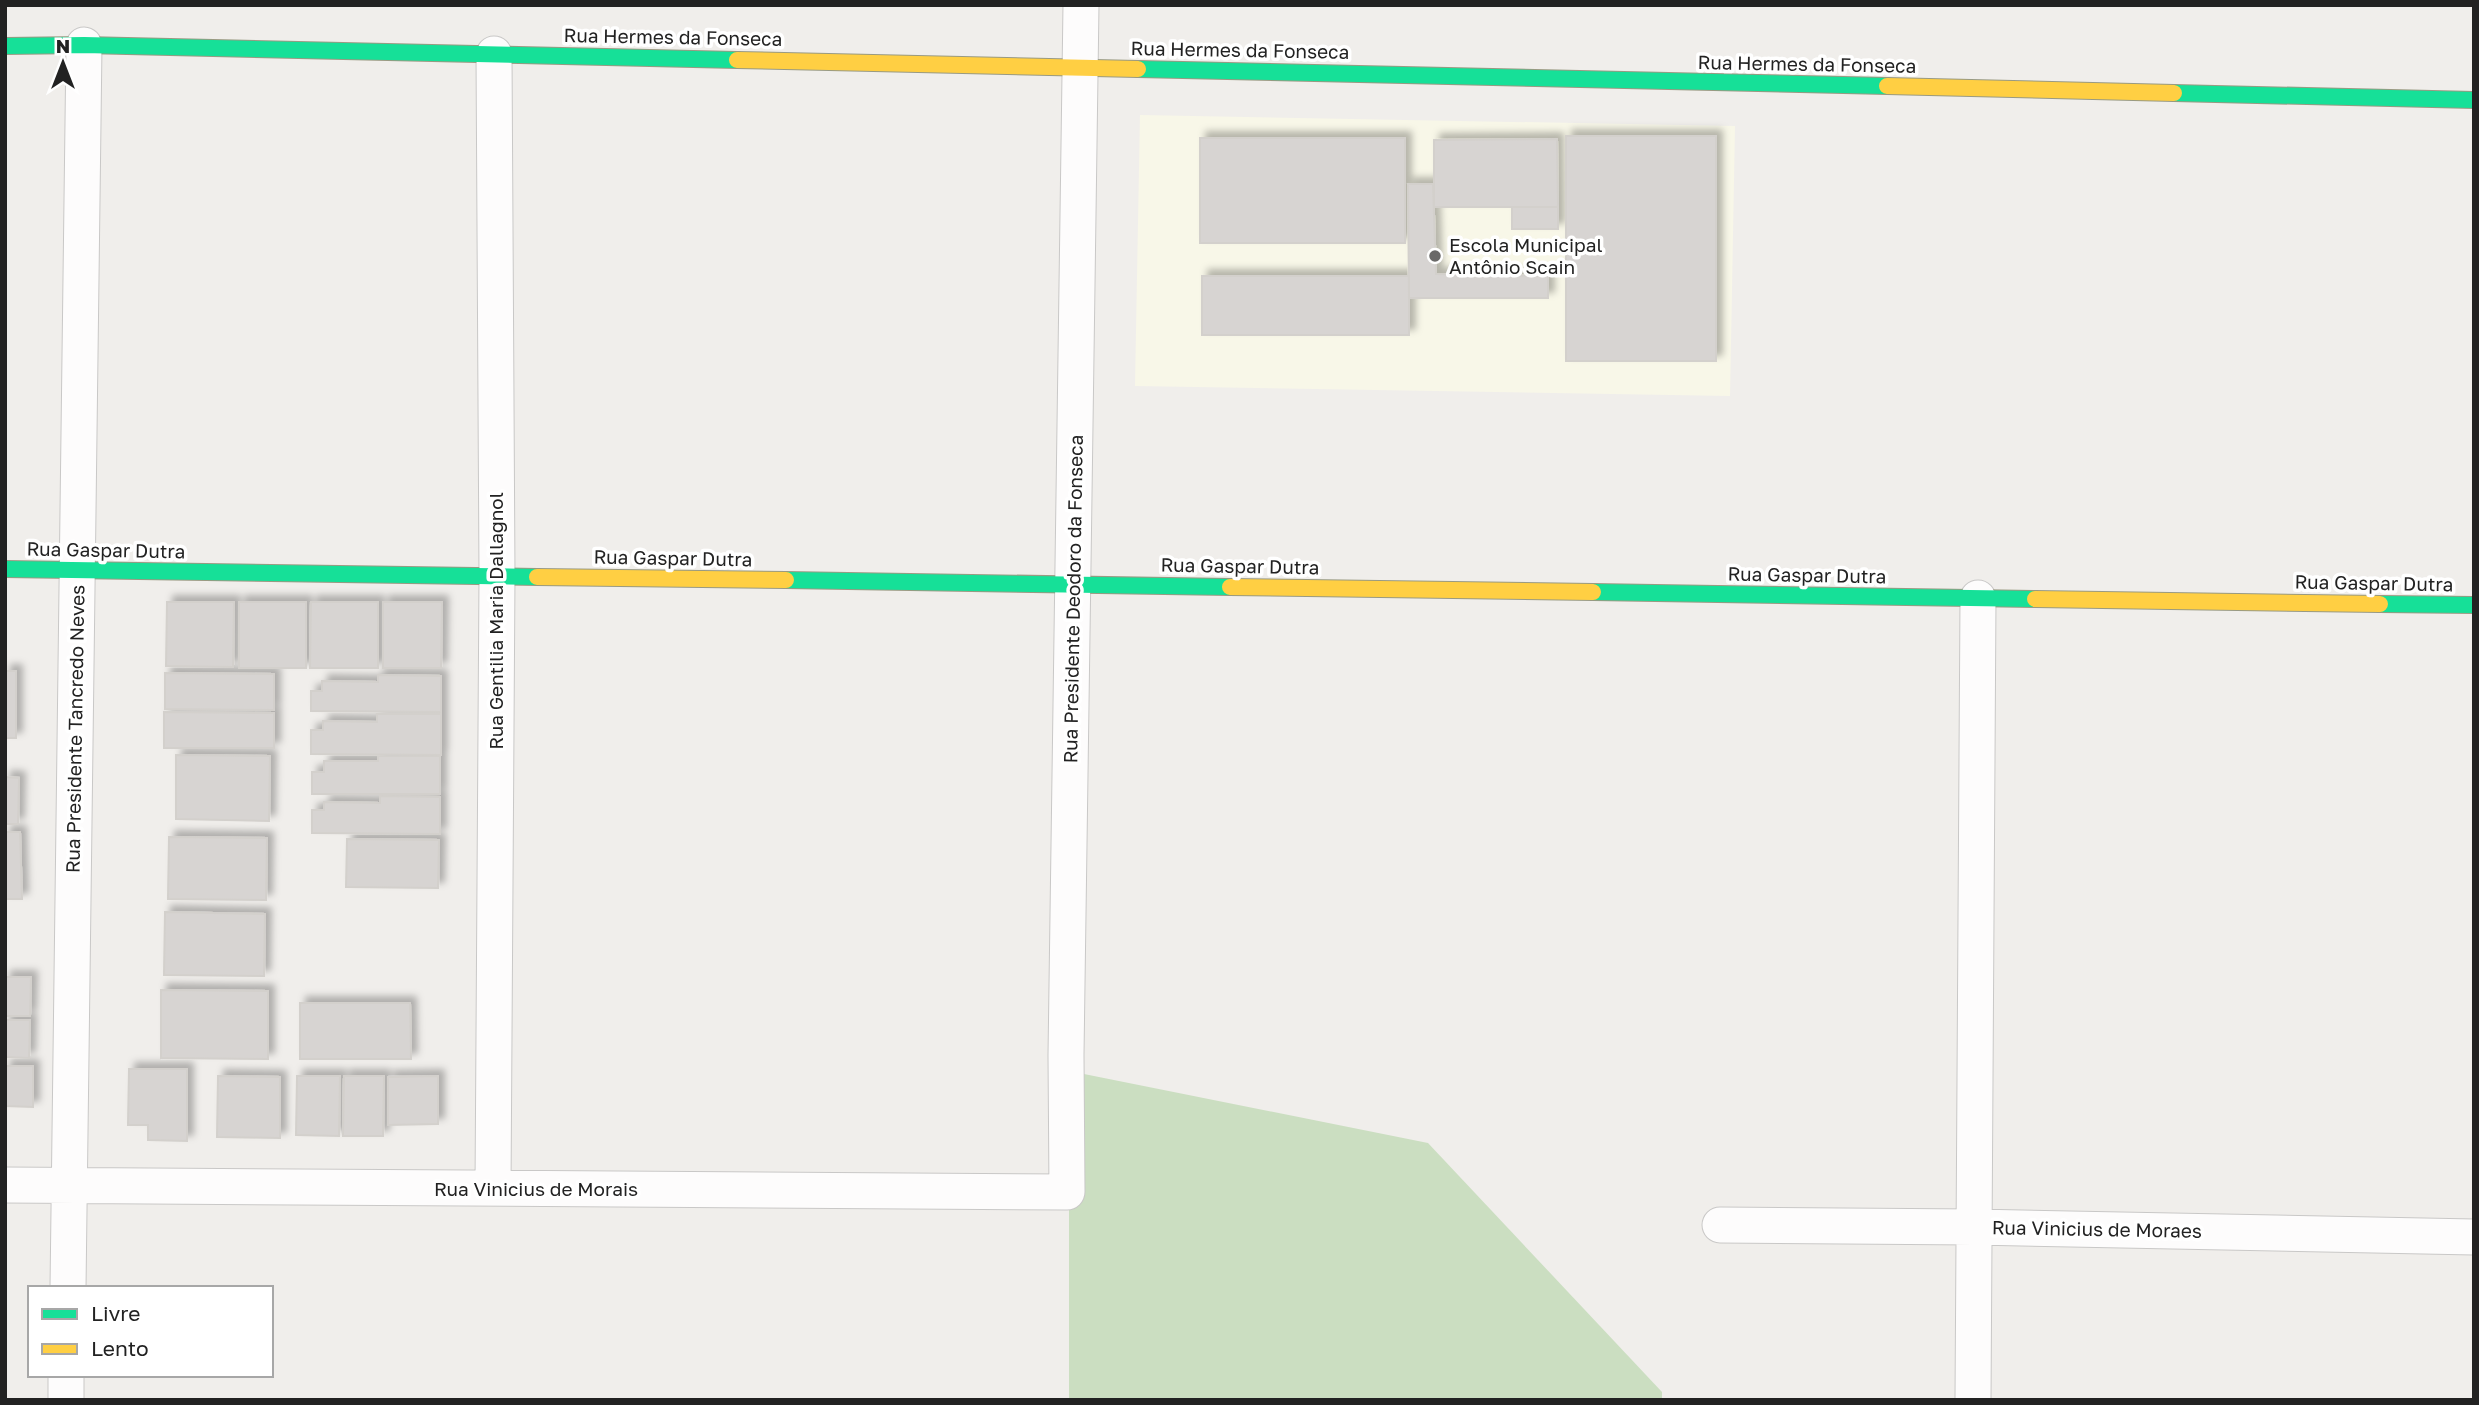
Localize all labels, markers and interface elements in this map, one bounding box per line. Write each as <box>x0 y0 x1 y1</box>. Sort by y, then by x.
street label: Rua Hermes da Fonseca <box>564 23 782 50</box>
north arrow <box>28 28 98 98</box>
text: N <box>56 34 70 57</box>
street label: Rua Hermes da Fonseca <box>1131 36 1349 63</box>
street label: Rua Hermes da Fonseca <box>1698 50 1916 77</box>
place label: Escola Municipal Antônio Scain <box>1449 233 1603 278</box>
marker: Escola Municipal Antônio Scain <box>1427 248 1443 264</box>
street label: Rua Presidente Deodoro da Fonseca <box>1058 434 1087 764</box>
street label: Rua Gentilia Maria Dallagnol <box>484 492 507 750</box>
street label: Rua Gaspar Dutra <box>26 537 186 562</box>
street label: Rua Gaspar Dutra <box>593 545 753 570</box>
street label: Rua Gaspar Dutra <box>1160 553 1320 578</box>
street label: Rua Gaspar Dutra <box>1727 562 1887 587</box>
street label: Rua Gaspar Dutra <box>2294 570 2454 595</box>
street label: Rua Presidente Tancredo Neves <box>60 585 89 873</box>
street label: Rua Vinicius de Morais <box>434 1177 638 1200</box>
street label: Rua Vinicius de Moraes <box>1992 1215 2202 1242</box>
legend <box>28 1286 273 1377</box>
text: Livre <box>91 1300 141 1326</box>
text: Lento <box>91 1335 149 1361</box>

